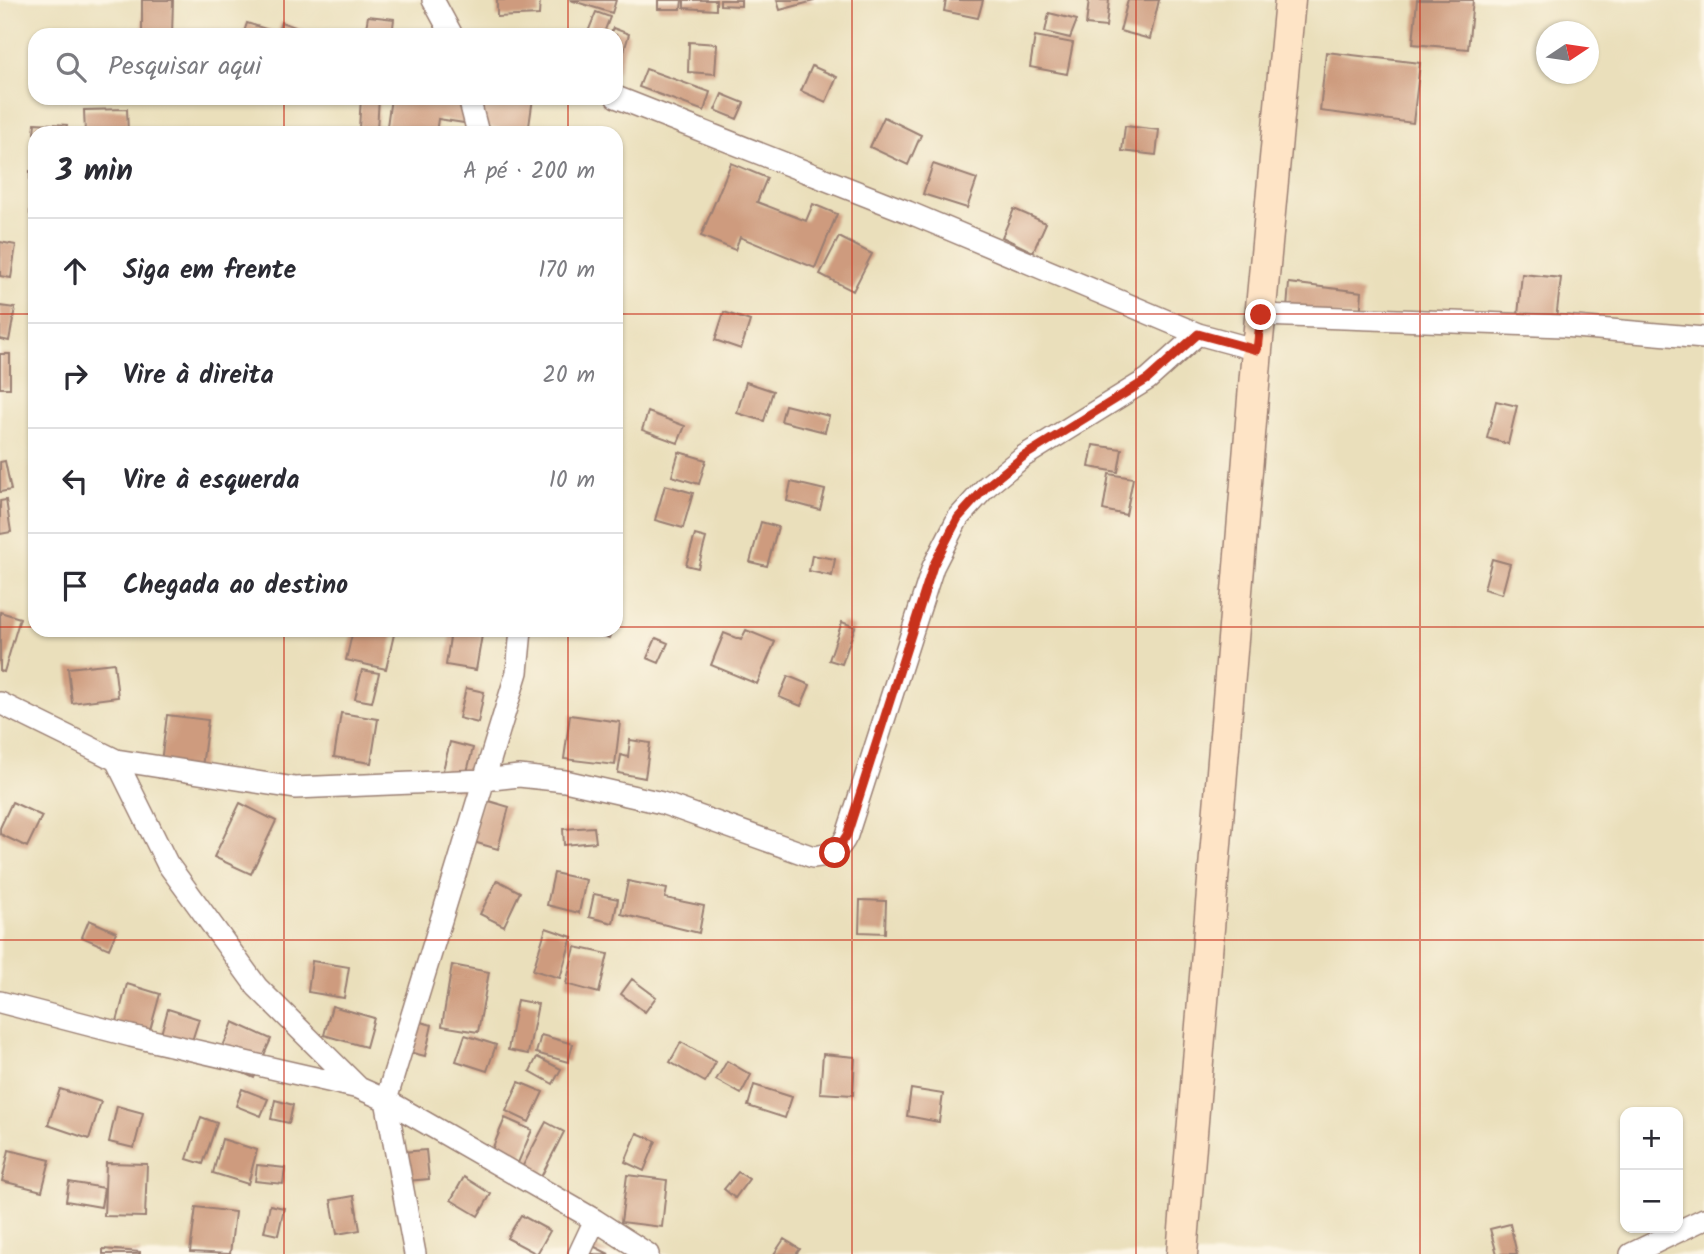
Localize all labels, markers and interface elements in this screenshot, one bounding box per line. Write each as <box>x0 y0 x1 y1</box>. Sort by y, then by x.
north arrow <box>1536 21 1599 84</box>
search box <box>28 28 623 105</box>
text: Pesquisar aqui <box>108 46 261 88</box>
icon: search <box>52 48 90 86</box>
text: 3 min <box>56 148 133 196</box>
text: A pé · 200 m <box>463 154 595 190</box>
text: Siga em frente <box>123 250 296 292</box>
icon: ahead <box>56 252 94 290</box>
text: 170 m <box>538 253 595 289</box>
route end <box>1245 299 1276 330</box>
text: Vire à direita <box>123 355 274 397</box>
icon: right <box>56 357 94 395</box>
text: 20 m <box>543 358 595 394</box>
text: Vire à esquerda <box>123 460 300 502</box>
icon: left <box>56 462 94 500</box>
text: 10 m <box>549 463 595 499</box>
text: Chegada ao destino <box>123 565 348 607</box>
icon: arrive <box>56 567 94 605</box>
route start <box>819 837 850 868</box>
map controls <box>1620 1107 1683 1233</box>
button: + <box>1620 1107 1683 1170</box>
button: − <box>1620 1170 1683 1233</box>

